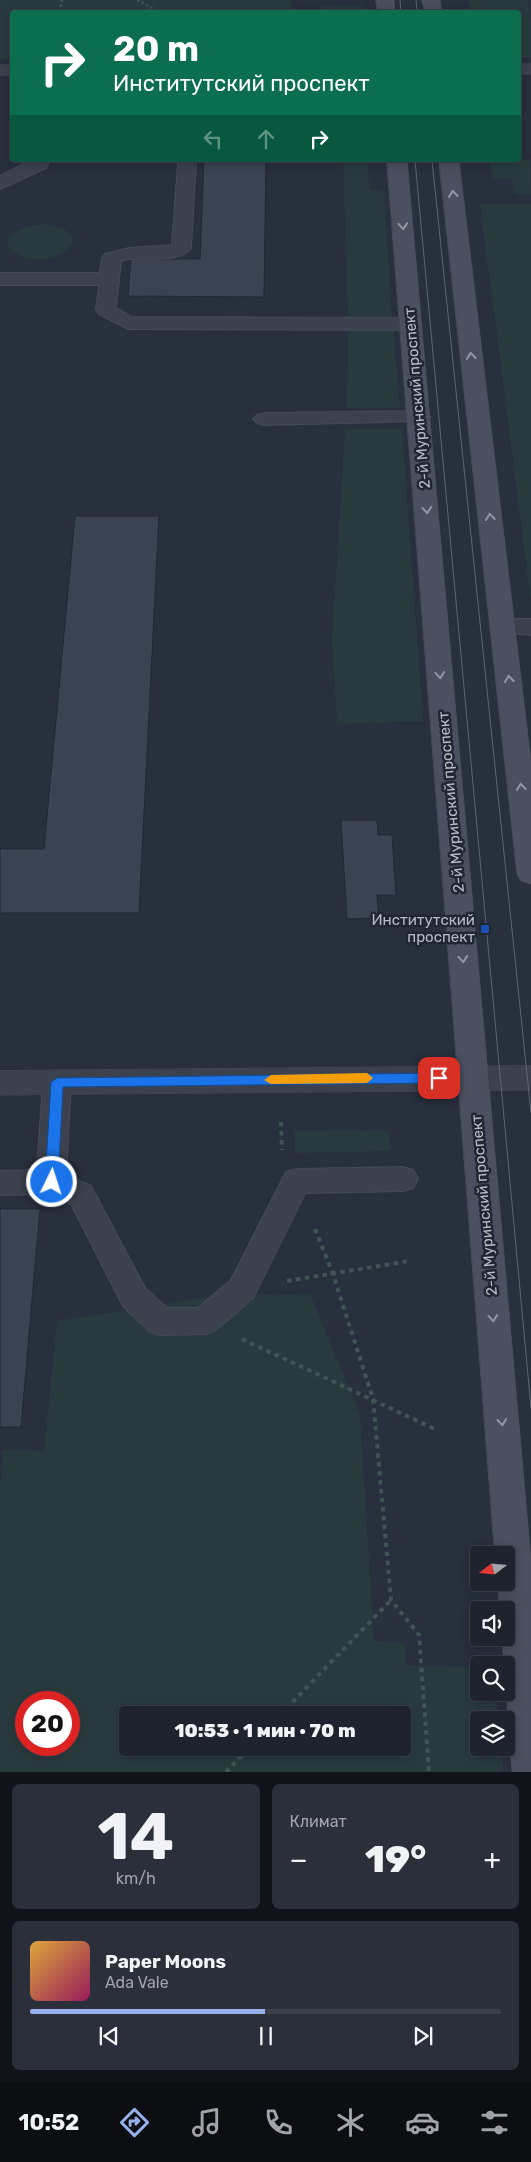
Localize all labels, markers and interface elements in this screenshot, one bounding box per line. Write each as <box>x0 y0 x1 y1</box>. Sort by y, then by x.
text: 20 m <box>113 28 199 70</box>
icon: right <box>30 30 95 95</box>
text: Институтский проспект <box>113 70 370 97</box>
icon: left <box>199 125 227 153</box>
icon: ahead <box>252 125 280 153</box>
icon: right <box>305 125 333 153</box>
one-way arrow <box>448 190 459 198</box>
one-way arrow <box>397 222 408 230</box>
street label: 2-й Муринский проспект <box>400 306 434 489</box>
one-way arrow <box>466 352 477 360</box>
one-way arrow <box>421 506 432 514</box>
one-way arrow <box>485 513 496 521</box>
one-way arrow <box>435 671 446 679</box>
one-way arrow <box>504 674 515 682</box>
street label: 2-й Муринский проспект <box>434 710 468 893</box>
one-way arrow <box>516 783 527 791</box>
place label: Институтский проспект <box>371 911 475 946</box>
marker: Институтский проспект <box>479 923 491 935</box>
one-way arrow <box>458 956 469 964</box>
pin <box>418 1057 460 1099</box>
icon: arrive <box>425 1064 453 1092</box>
street label: 2-й Муринский проспект <box>467 1113 501 1296</box>
position arrow <box>25 1155 77 1207</box>
one-way arrow <box>487 1314 498 1322</box>
one-way arrow <box>496 1418 507 1426</box>
north arrow <box>470 1546 515 1591</box>
map controls <box>470 1546 515 1756</box>
button: sound <box>470 1601 515 1646</box>
button: search <box>470 1656 515 1701</box>
speed limit sign: 20 <box>15 1691 80 1756</box>
button: layers <box>470 1711 515 1756</box>
text: 10:53 · 1 мин · 70 m <box>174 1719 356 1742</box>
text: 14 <box>97 1798 174 1875</box>
text: Климат <box>290 1812 347 1831</box>
text: 19° <box>365 1836 426 1882</box>
text: − <box>290 1843 308 1876</box>
text: + <box>484 1843 501 1876</box>
text: km/h <box>116 1869 156 1888</box>
text: Paper Moons <box>105 1950 226 1973</box>
text: Ada Vale <box>105 1973 169 1992</box>
icon: previous <box>95 2022 123 2050</box>
icon: pause <box>252 2022 280 2050</box>
icon: next <box>409 2022 437 2050</box>
icon: directions <box>117 2105 152 2140</box>
icon: music <box>189 2105 224 2140</box>
icon: phone <box>261 2105 296 2140</box>
icon: climate <box>333 2105 368 2140</box>
icon: car <box>405 2105 440 2140</box>
icon: filters <box>477 2105 512 2140</box>
text: 10:52 <box>19 2109 79 2136</box>

